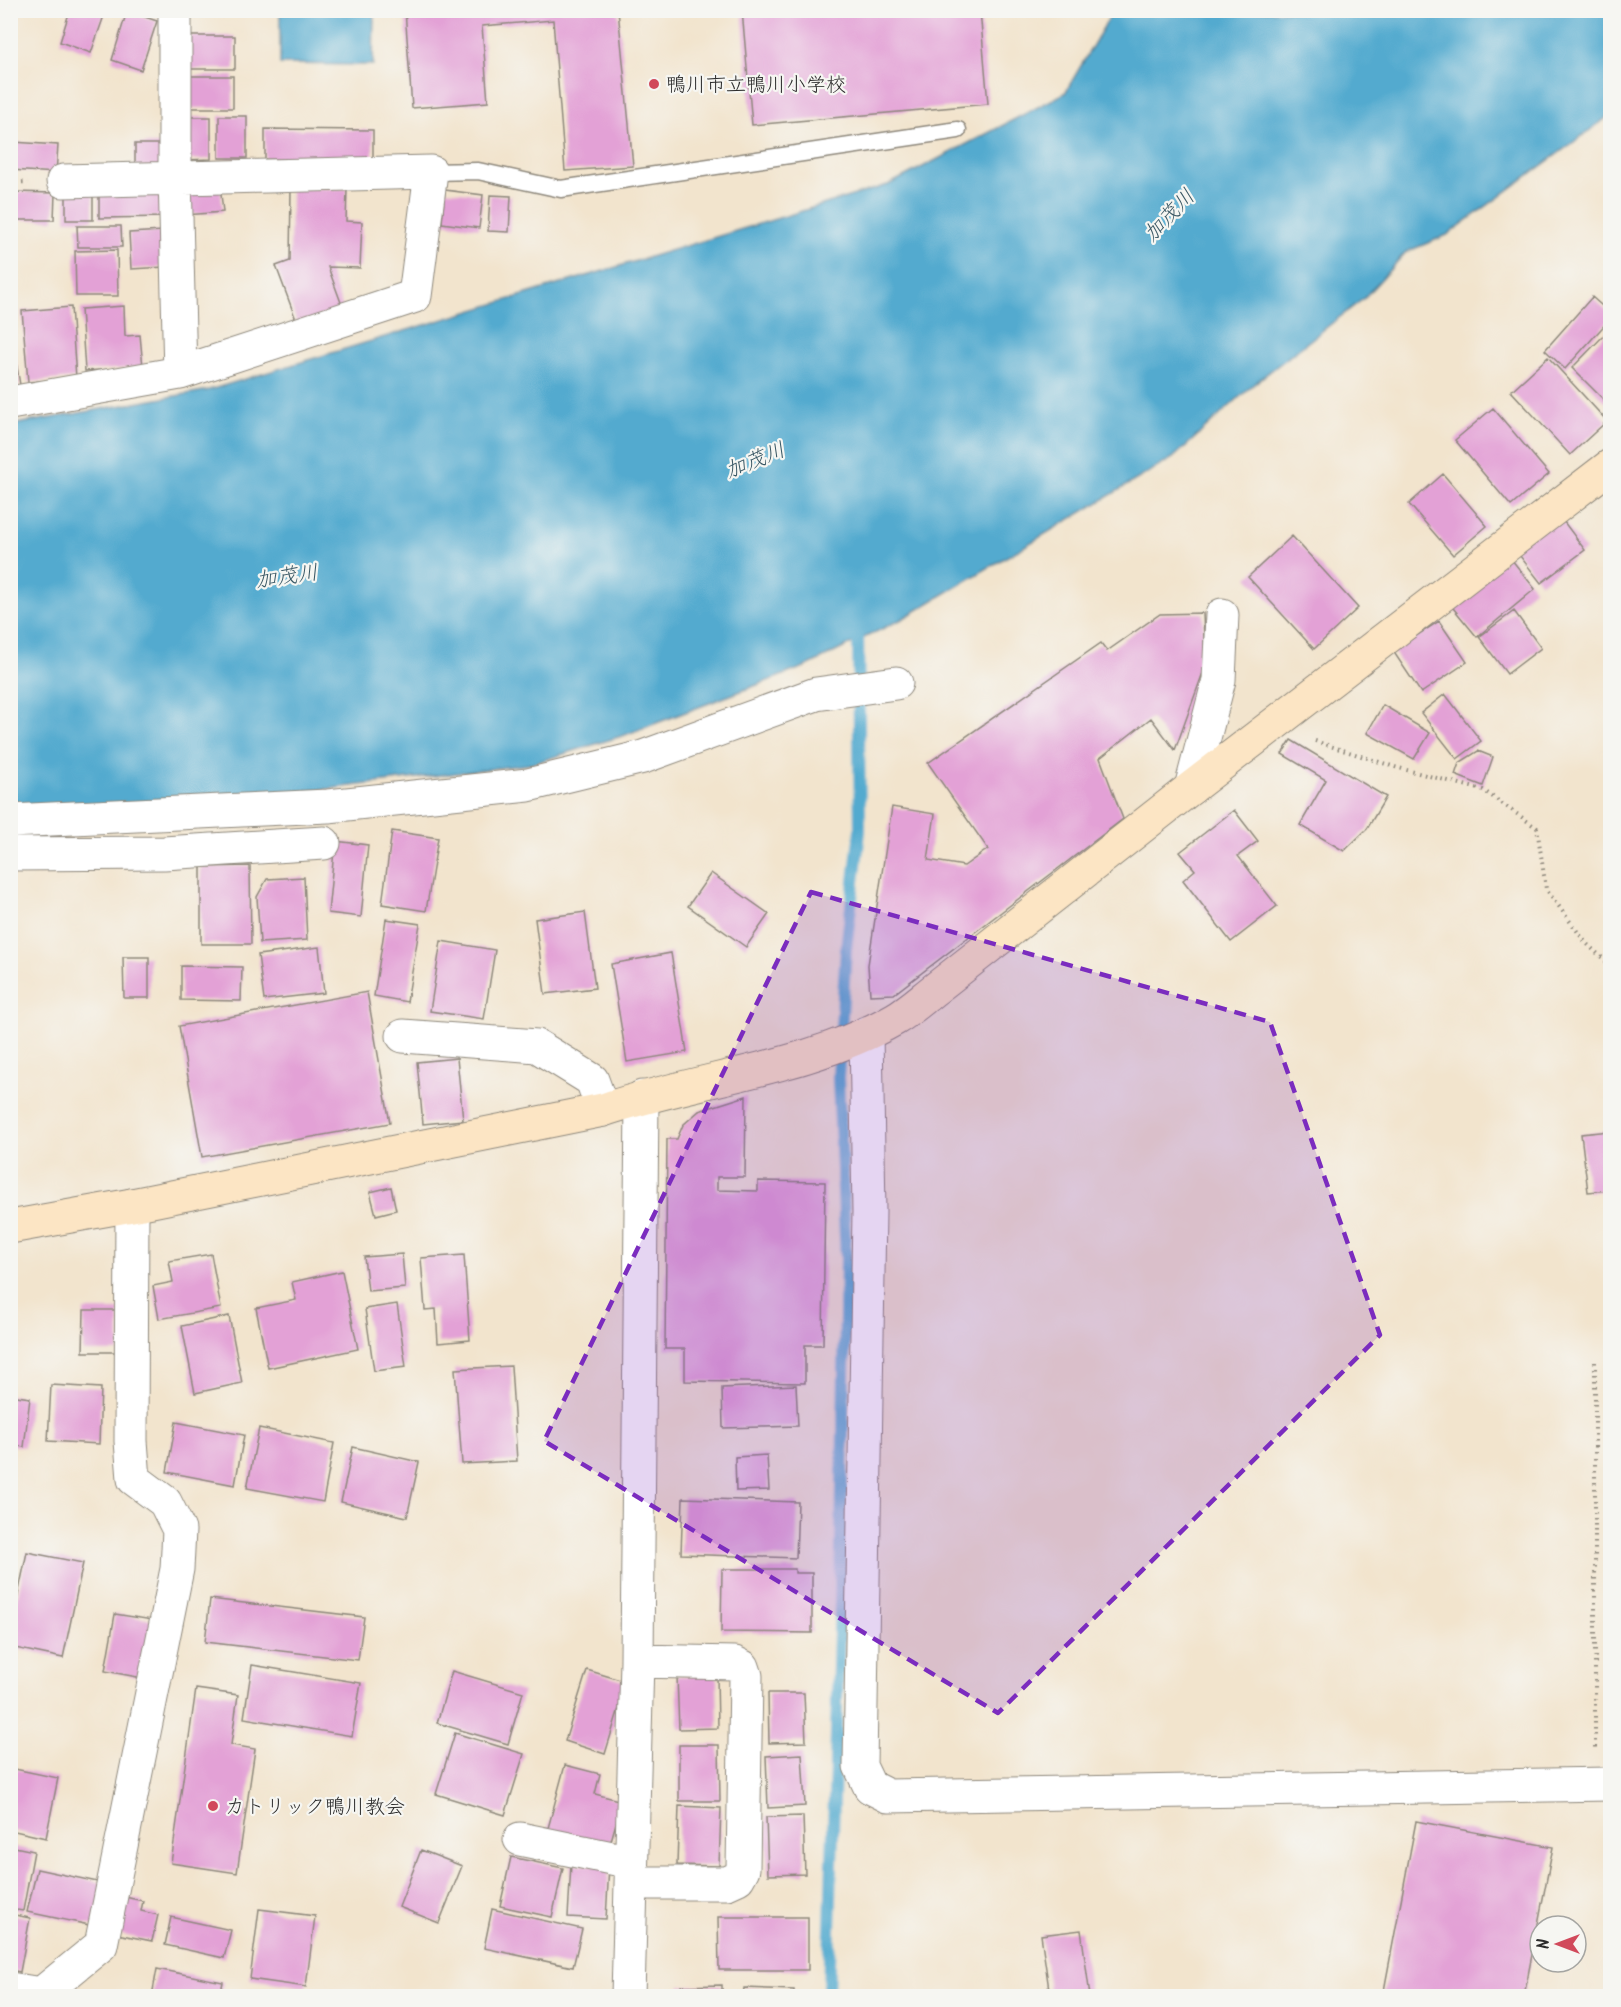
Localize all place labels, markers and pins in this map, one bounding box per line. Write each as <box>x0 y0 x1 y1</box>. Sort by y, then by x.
place label: 鴨川市立鴨川小学校 <box>666 70 846 102</box>
marker: 鴨川市立鴨川小学校 <box>647 77 661 91</box>
place label: カトリック鴨川教会 <box>225 1792 405 1824</box>
marker: カトリック鴨川教会 <box>206 1799 220 1813</box>

